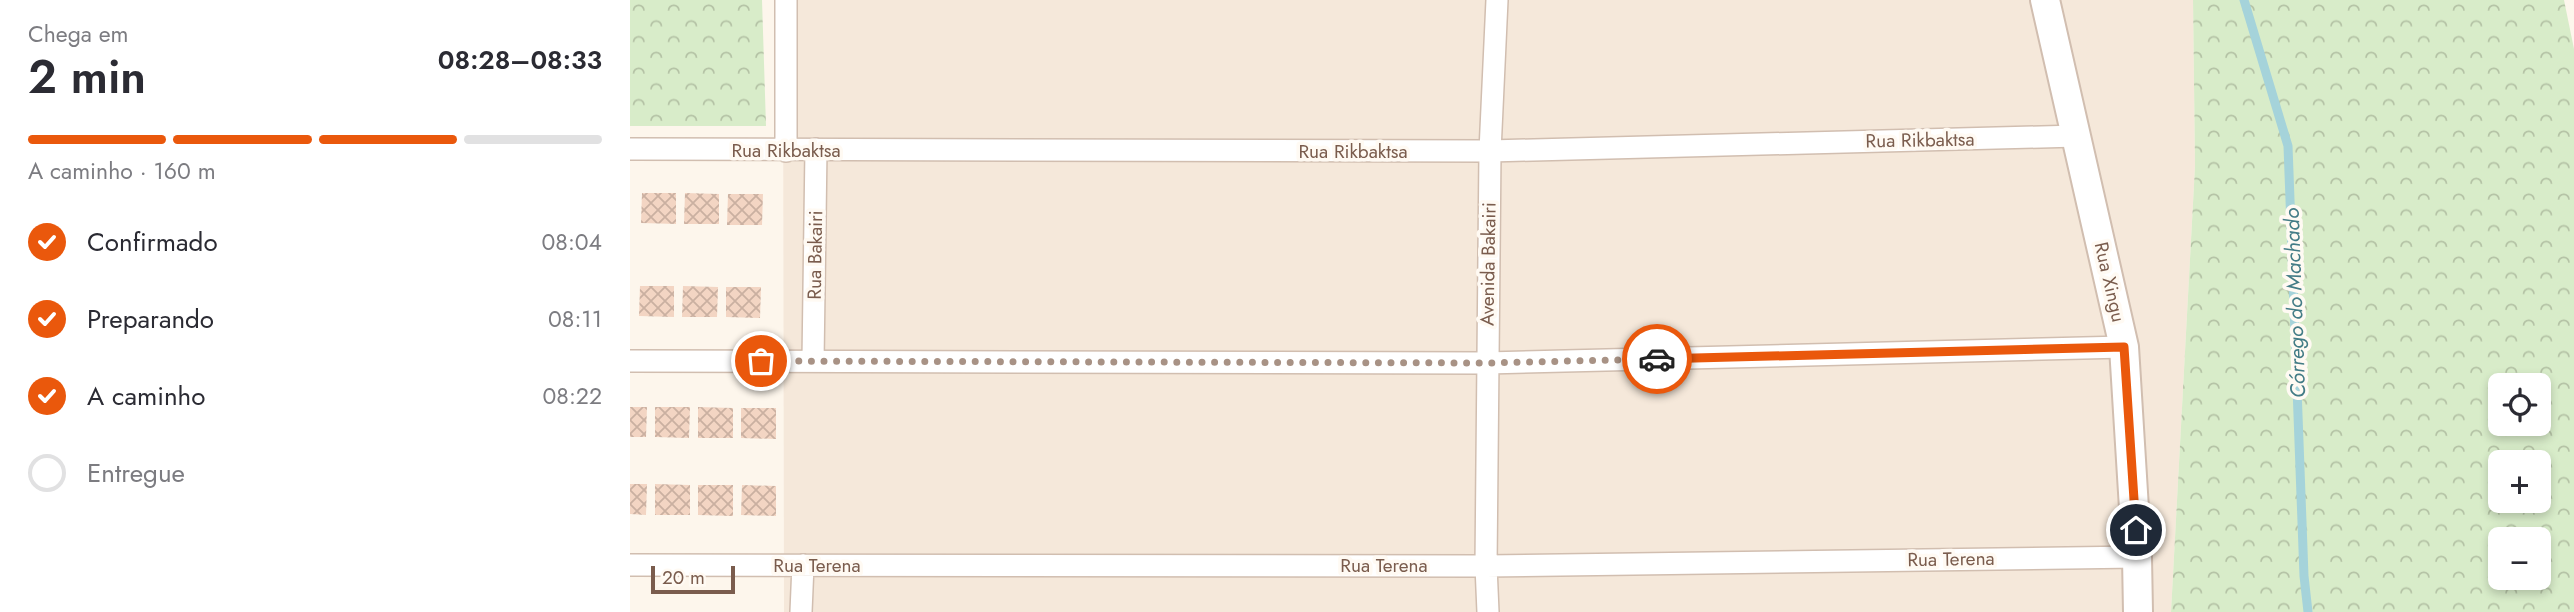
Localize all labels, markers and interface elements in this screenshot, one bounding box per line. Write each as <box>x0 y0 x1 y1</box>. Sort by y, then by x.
text: Chega em <box>28 17 129 51</box>
text: 08:28–08:33 <box>438 41 602 79</box>
text: 2 min <box>28 44 146 110</box>
street label: Rua Rikbaktsa <box>1865 126 1975 154</box>
street label: Rua Rikbaktsa <box>731 137 841 164</box>
street label: Rua Rikbaktsa <box>1298 138 1408 165</box>
text: A caminho · 160 m <box>28 154 216 188</box>
street label: Avenida Bakairi <box>1473 202 1503 326</box>
water label: Córrego do Machado <box>2277 207 2313 399</box>
street label: Rua Bakairi <box>801 210 829 300</box>
icon: check <box>28 223 66 261</box>
text: Confirmado <box>87 223 218 261</box>
text: 08:04 <box>542 225 602 259</box>
street label: Rua Xingu <box>2088 239 2132 325</box>
icon: check <box>28 300 66 338</box>
text: Preparando <box>87 300 214 338</box>
text: 08:11 <box>548 302 602 336</box>
courier <box>1622 324 1692 394</box>
pin <box>731 331 791 391</box>
icon: car <box>1638 340 1676 378</box>
icon: bag <box>742 342 780 380</box>
map controls <box>2488 373 2551 590</box>
button: locate <box>2488 373 2551 436</box>
icon: check <box>28 377 66 415</box>
text: A caminho <box>87 377 205 415</box>
text: 08:22 <box>543 379 602 413</box>
button: + <box>2488 450 2551 513</box>
text: Entregue <box>87 454 185 492</box>
pin <box>2106 500 2166 560</box>
icon: home <box>2117 511 2155 549</box>
button: − <box>2488 527 2551 590</box>
street label: Rua Terena <box>1907 545 1995 573</box>
street label: Rua Terena <box>773 552 861 579</box>
street label: Rua Terena <box>1340 552 1428 579</box>
scale bar <box>651 563 735 595</box>
text: 20 m <box>662 564 705 591</box>

